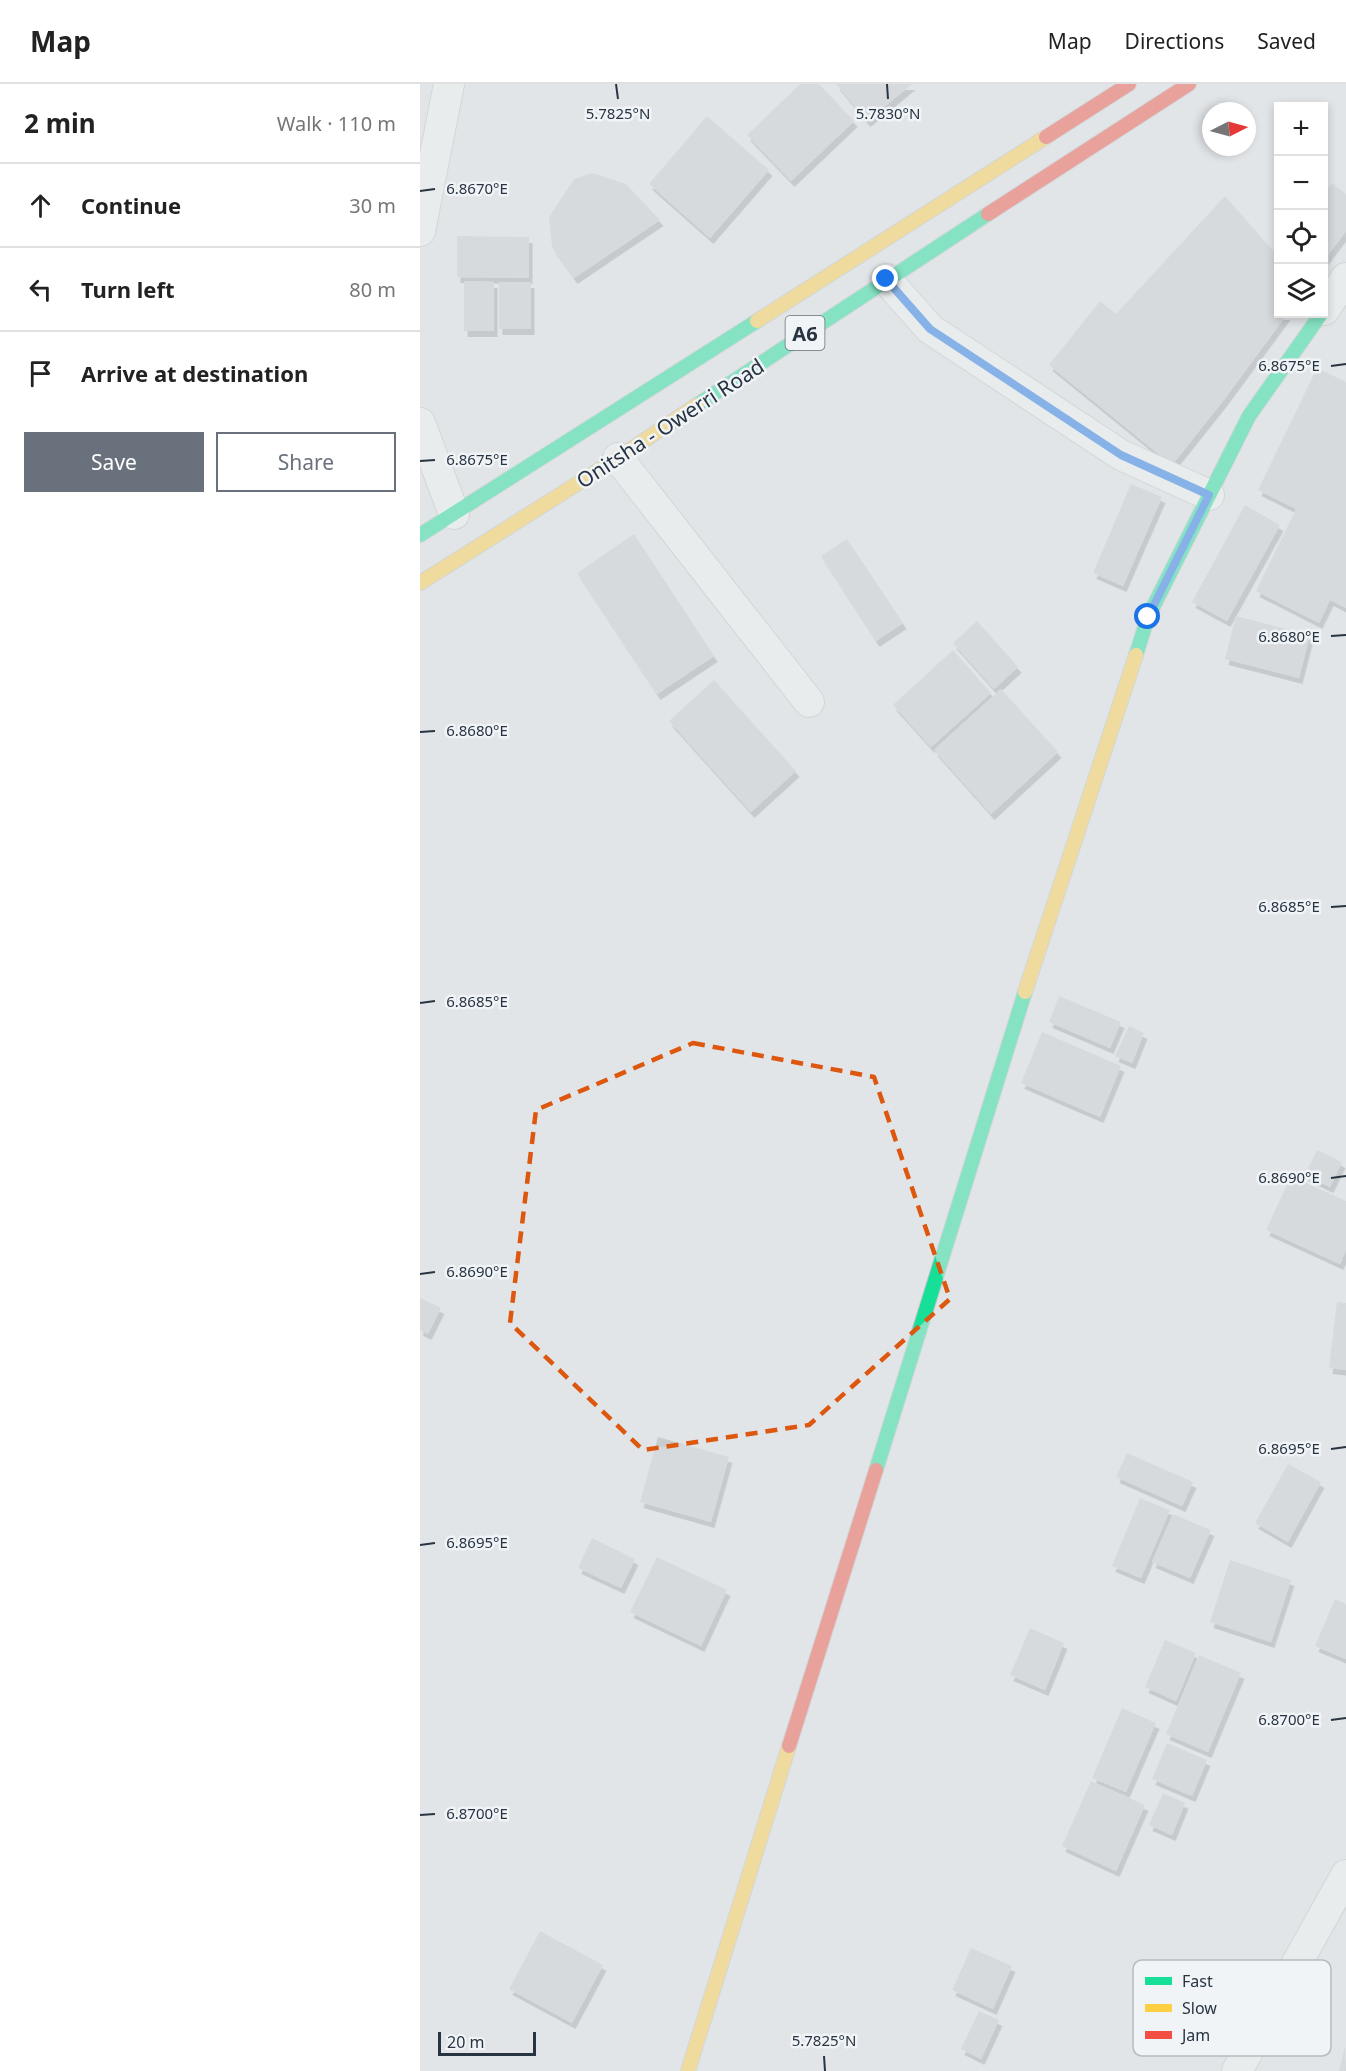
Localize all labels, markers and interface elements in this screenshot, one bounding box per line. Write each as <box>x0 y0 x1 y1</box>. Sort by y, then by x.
text: Map <box>30 22 91 60</box>
text: Map <box>1048 27 1092 55</box>
text: Directions <box>1125 27 1224 55</box>
text: Saved <box>1257 27 1316 55</box>
north arrow <box>1202 102 1256 156</box>
map controls <box>1274 102 1328 318</box>
button: + <box>1274 102 1328 156</box>
text: 5.7825°N <box>586 103 650 123</box>
text: 5.7830°N <box>856 103 920 123</box>
text: 2 min <box>24 105 96 141</box>
text: Walk · 110 m <box>277 110 396 137</box>
button: − <box>1274 156 1328 210</box>
text: 6.8670°E <box>446 178 508 198</box>
icon: ahead <box>24 189 57 222</box>
text: Continue <box>81 190 181 220</box>
text: 30 m <box>349 192 396 219</box>
button: locate <box>1274 210 1328 264</box>
button: layers <box>1274 264 1328 318</box>
route end <box>872 265 898 291</box>
icon: left <box>24 273 57 306</box>
text: Turn left <box>81 274 175 304</box>
text: 80 m <box>349 276 396 303</box>
road number: A6 <box>786 316 824 350</box>
street label: Onitsha - Owerri Road <box>571 352 769 494</box>
text: 6.8675°E <box>1258 355 1320 375</box>
icon: arrive <box>24 357 57 390</box>
text: Arrive at destination <box>81 358 308 388</box>
button: Save <box>24 432 204 492</box>
button: Share <box>216 432 396 492</box>
text: 6.8675°E <box>446 449 508 469</box>
route start <box>1134 603 1160 629</box>
text: 6.8680°E <box>1258 626 1320 646</box>
text: 6.8680°E <box>446 720 508 740</box>
text: 6.8685°E <box>1258 896 1320 916</box>
text: 6.8685°E <box>446 991 508 1011</box>
text: 6.8690°E <box>1258 1167 1320 1187</box>
text: 6.8690°E <box>446 1261 508 1281</box>
text: 6.8695°E <box>1258 1438 1320 1458</box>
text: 6.8695°E <box>446 1532 508 1552</box>
text: 6.8700°E <box>1258 1709 1320 1729</box>
text: 6.8700°E <box>446 1803 508 1823</box>
legend <box>1133 1960 1331 2056</box>
text: Fast <box>1182 1970 1213 1992</box>
text: Slow <box>1182 1997 1217 2019</box>
text: Jam <box>1180 2024 1210 2046</box>
scale bar <box>438 2029 536 2056</box>
text: 5.7825°N <box>792 2030 856 2050</box>
text: 20 m <box>447 2031 484 2053</box>

